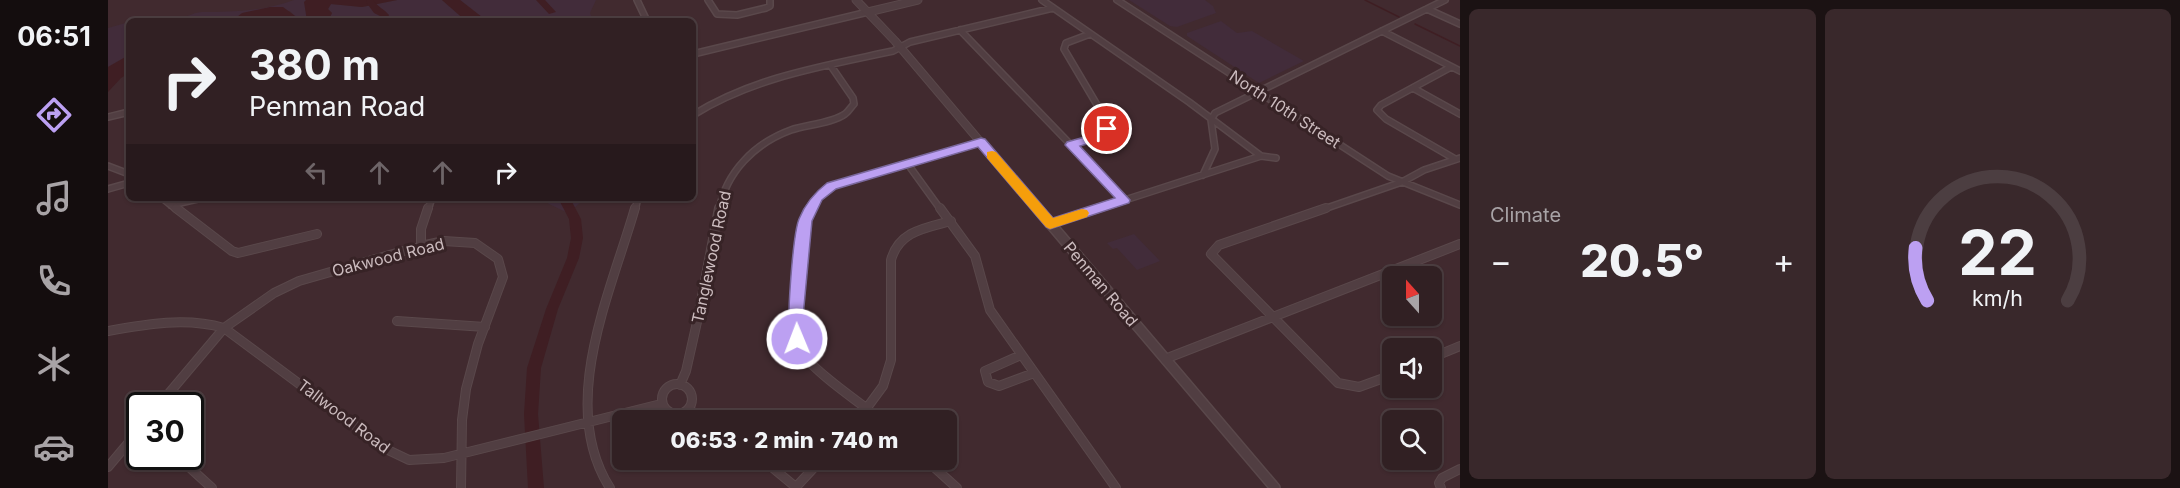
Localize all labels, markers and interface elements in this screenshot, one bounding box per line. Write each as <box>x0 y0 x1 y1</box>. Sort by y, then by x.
text: 06:51 <box>17 20 91 53</box>
text: 380 m <box>249 39 380 90</box>
icon: right <box>150 42 228 120</box>
street label: North 10th Street <box>1226 66 1344 152</box>
text: Penman Road <box>249 90 425 123</box>
icon: directions <box>33 94 75 136</box>
pin <box>1081 103 1132 154</box>
icon: arrive <box>1090 112 1123 145</box>
icon: left <box>300 156 333 189</box>
icon: ahead <box>363 156 396 189</box>
icon: ahead <box>426 156 459 189</box>
icon: right <box>489 156 522 189</box>
icon: music <box>33 177 75 219</box>
street label: Tanglewood Road <box>687 189 735 325</box>
text: Climate <box>1490 203 1561 227</box>
text: 22 <box>1958 215 2037 290</box>
street label: Oakwood Road <box>330 233 446 281</box>
text: 20.5° <box>1580 233 1704 288</box>
street label: Penman Road <box>1060 238 1142 330</box>
text: − <box>1490 241 1512 281</box>
text: + <box>1773 241 1795 281</box>
icon: phone <box>33 260 75 302</box>
north arrow <box>1382 266 1442 326</box>
map controls <box>1382 266 1442 470</box>
text: km/h <box>1972 285 2023 311</box>
position arrow <box>765 307 829 371</box>
button: sound <box>1382 338 1442 398</box>
icon: climate <box>33 343 75 385</box>
street label: Tallwood Road <box>294 375 394 457</box>
speed limit sign: 30 <box>126 392 204 470</box>
button: search <box>1382 410 1442 470</box>
icon: car <box>33 426 75 468</box>
text: 06:53 · 2 min · 740 m <box>671 427 898 453</box>

